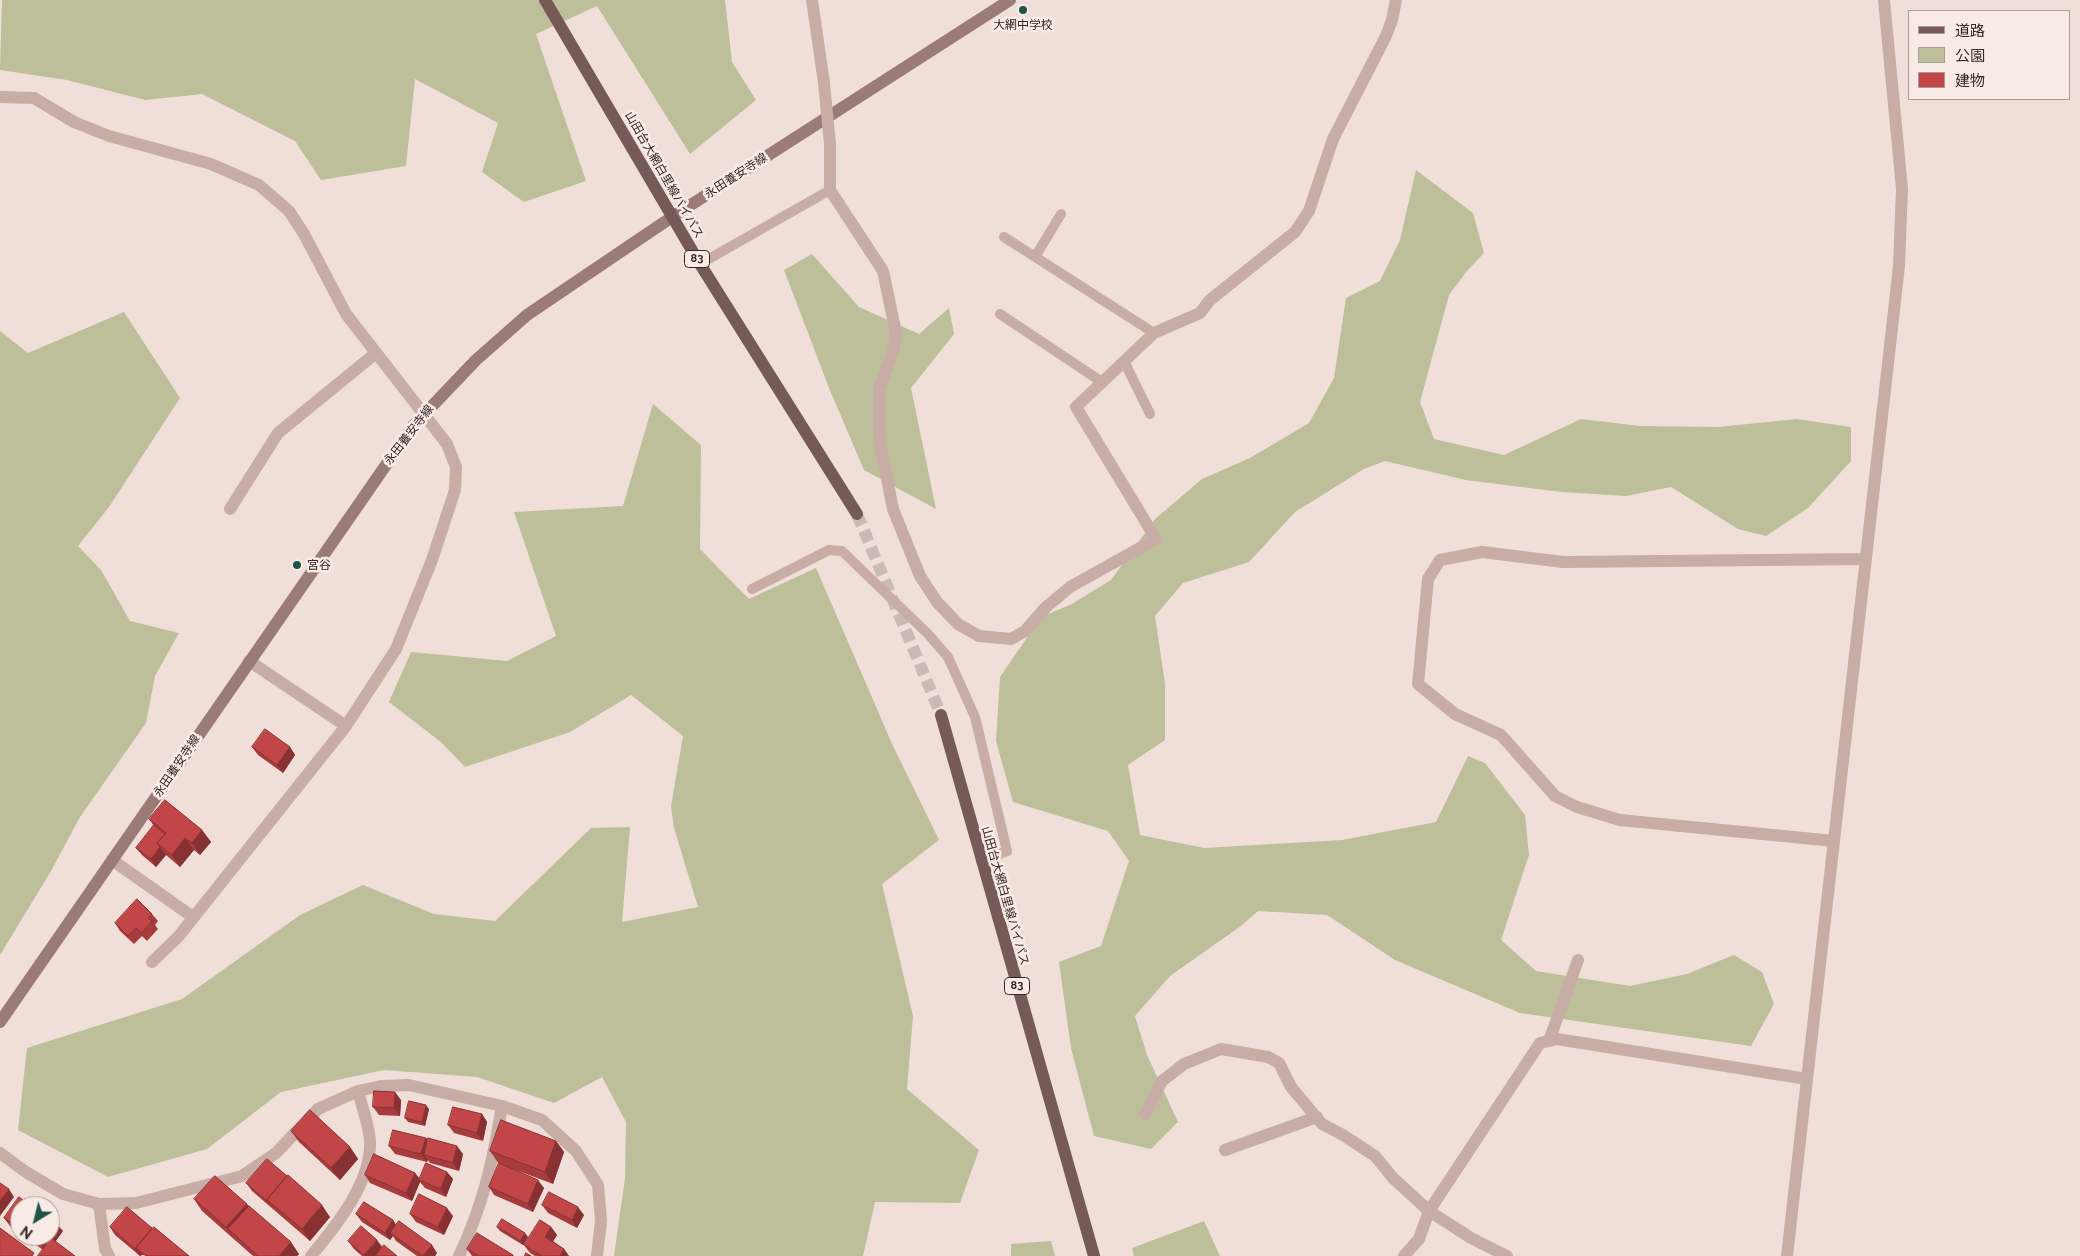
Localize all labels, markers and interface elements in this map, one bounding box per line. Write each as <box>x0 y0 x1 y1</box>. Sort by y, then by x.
marker: 大網中学校 <box>1017 4 1029 16</box>
legend <box>1908 10 2070 100</box>
place label: 大網中学校 <box>993 18 1053 32</box>
text: 道路 <box>1955 22 1985 40</box>
text: 公園 <box>1955 47 1985 65</box>
text: 建物 <box>1955 72 1985 90</box>
street label: 山田台大網白里線バイパス <box>622 109 706 241</box>
street label: 永田養安寺線 <box>702 150 770 202</box>
road number: 83 <box>684 250 710 268</box>
street label: 永田養安寺線 <box>381 402 437 468</box>
place label: 宮谷 <box>307 558 331 572</box>
marker: 宮谷 <box>291 559 303 571</box>
street label: 永田養安寺線 <box>151 732 203 800</box>
street label: 山田台大網白里線バイパス <box>978 825 1032 967</box>
road number: 83 <box>1004 978 1030 994</box>
north arrow <box>10 1196 60 1246</box>
text: N <box>18 1223 36 1242</box>

